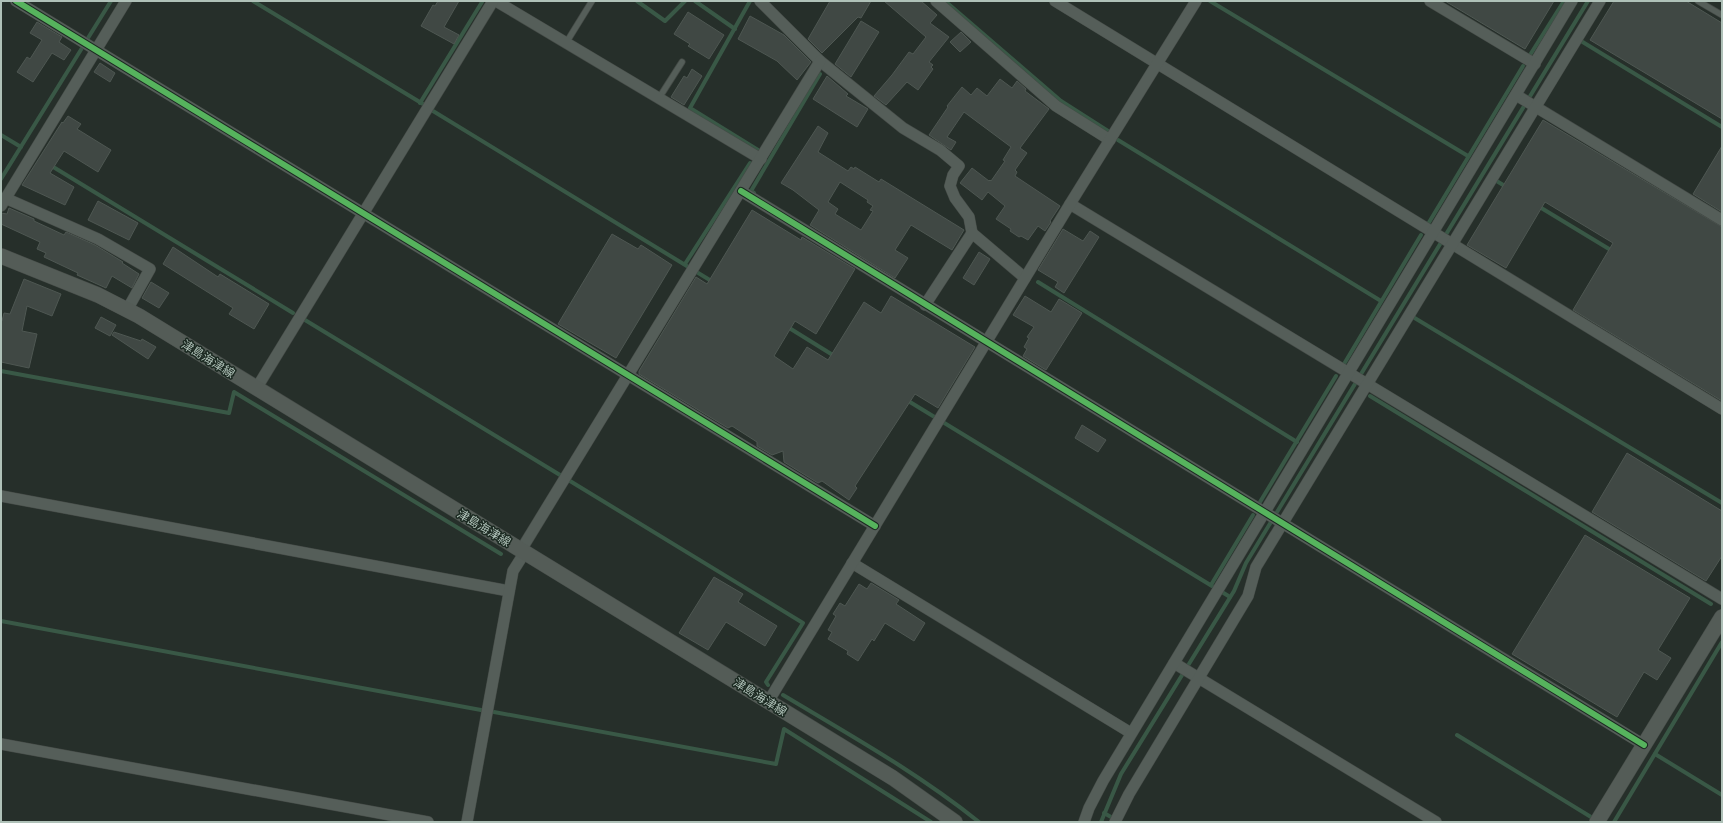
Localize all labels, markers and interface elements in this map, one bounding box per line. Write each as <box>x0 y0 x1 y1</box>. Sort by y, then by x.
street label: 津島海津線 <box>179 337 237 381</box>
street label: 津島海津線 <box>455 507 513 549</box>
street label: 津島海津線 <box>731 675 789 719</box>

